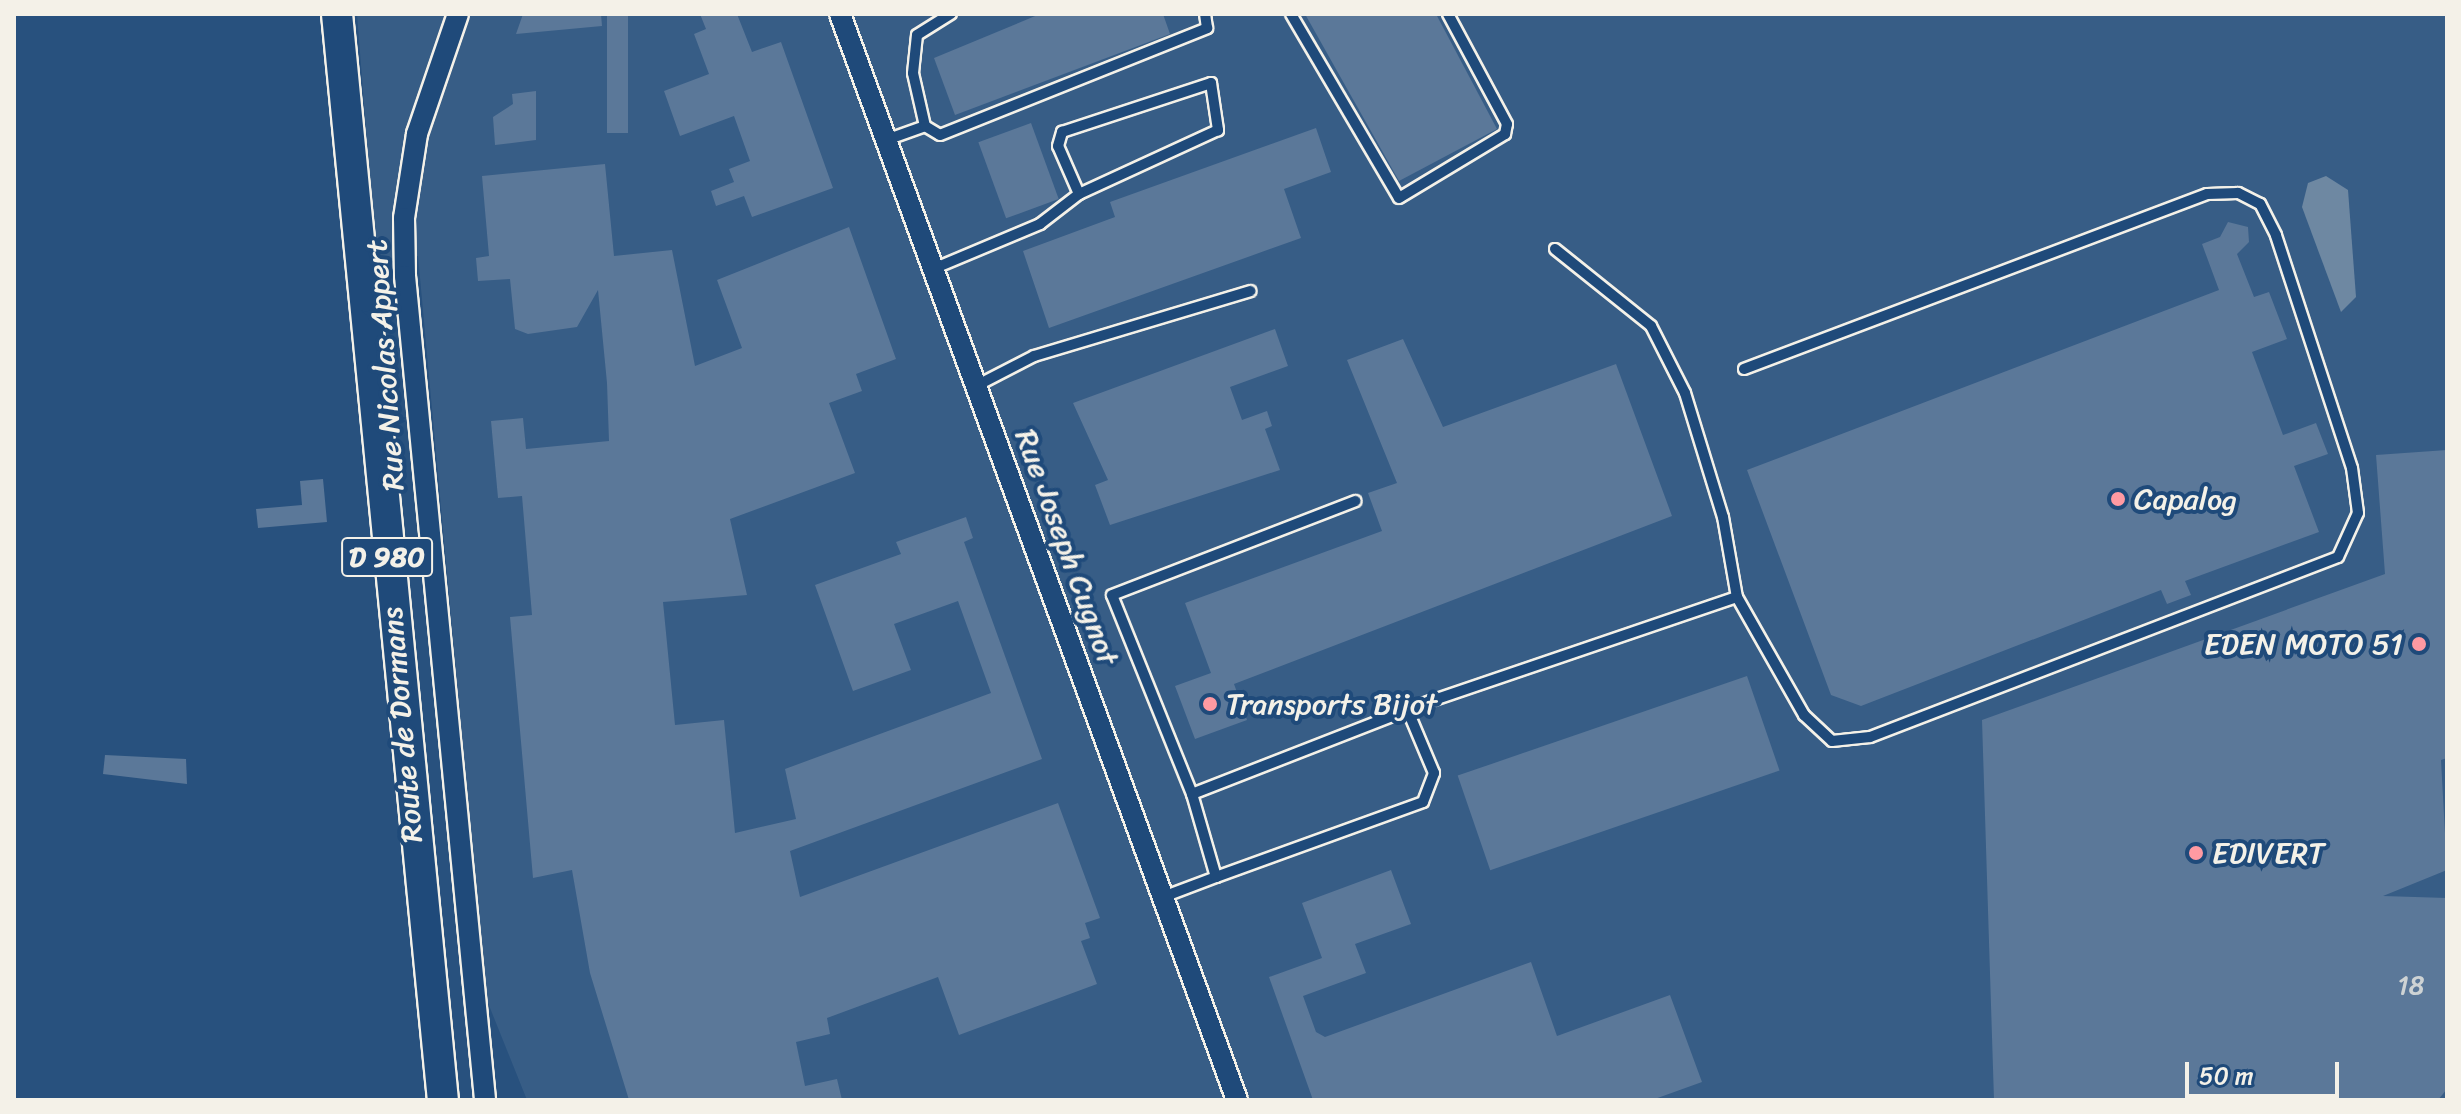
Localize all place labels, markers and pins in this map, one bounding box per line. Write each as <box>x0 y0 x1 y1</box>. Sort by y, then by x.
place label: Capalog <box>2134 481 2237 517</box>
marker: Capalog <box>2109 490 2127 508</box>
place label: EDEN MOTO 51 <box>2205 626 2403 662</box>
marker: EDEN MOTO 51 <box>2410 635 2428 653</box>
place label: Transports Bijot <box>1226 686 1438 722</box>
marker: Transports Bijot <box>1201 695 1219 713</box>
place label: EDIVERT <box>2212 835 2325 871</box>
marker: EDIVERT <box>2187 844 2205 862</box>

